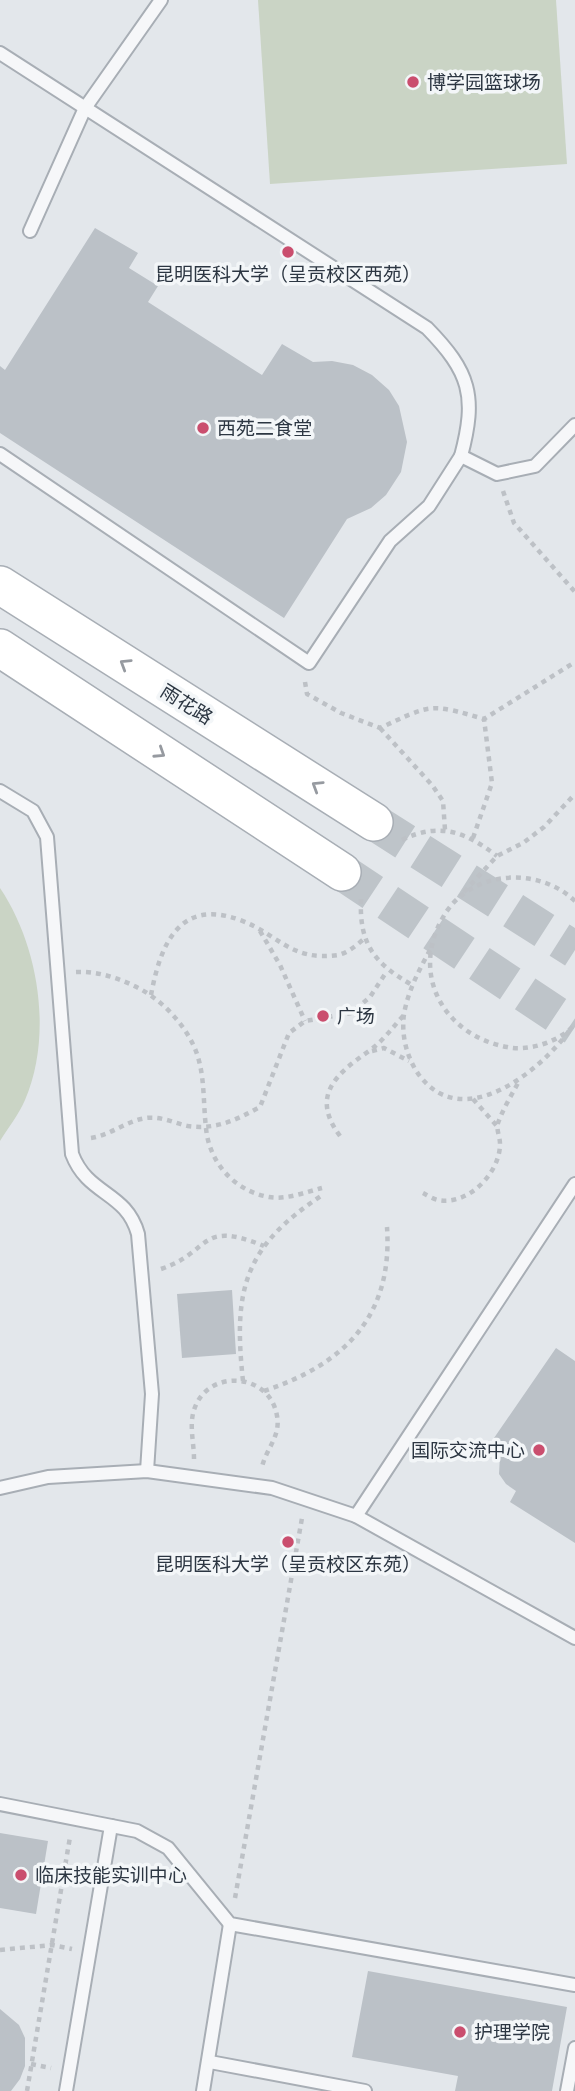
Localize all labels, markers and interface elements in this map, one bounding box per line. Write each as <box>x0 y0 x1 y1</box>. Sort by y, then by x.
place label: 博学园篮球场 <box>427 72 541 94</box>
marker: 博学园篮球场 <box>405 74 421 90</box>
marker: 昆明医科大学（呈贡校区西苑） <box>280 244 296 260</box>
place label: 昆明医科大学（呈贡校区西苑） <box>155 264 421 286</box>
place label: 西苑二食堂 <box>217 418 312 440</box>
marker: 西苑二食堂 <box>195 420 211 436</box>
one-way arrow <box>119 659 132 672</box>
street label: 雨花路 <box>156 680 216 729</box>
one-way arrow <box>152 744 165 757</box>
one-way arrow <box>311 781 324 794</box>
place label: 广场 <box>337 1006 375 1028</box>
marker: 广场 <box>315 1008 331 1024</box>
place label: 国际交流中心 <box>411 1440 525 1462</box>
marker: 国际交流中心 <box>531 1442 547 1458</box>
marker: 昆明医科大学（呈贡校区东苑） <box>280 1534 296 1550</box>
place label: 昆明医科大学（呈贡校区东苑） <box>155 1554 421 1576</box>
place label: 临床技能实训中心 <box>35 1865 187 1887</box>
marker: 临床技能实训中心 <box>13 1867 29 1883</box>
place label: 护理学院 <box>474 2022 550 2044</box>
marker: 护理学院 <box>452 2024 468 2040</box>

